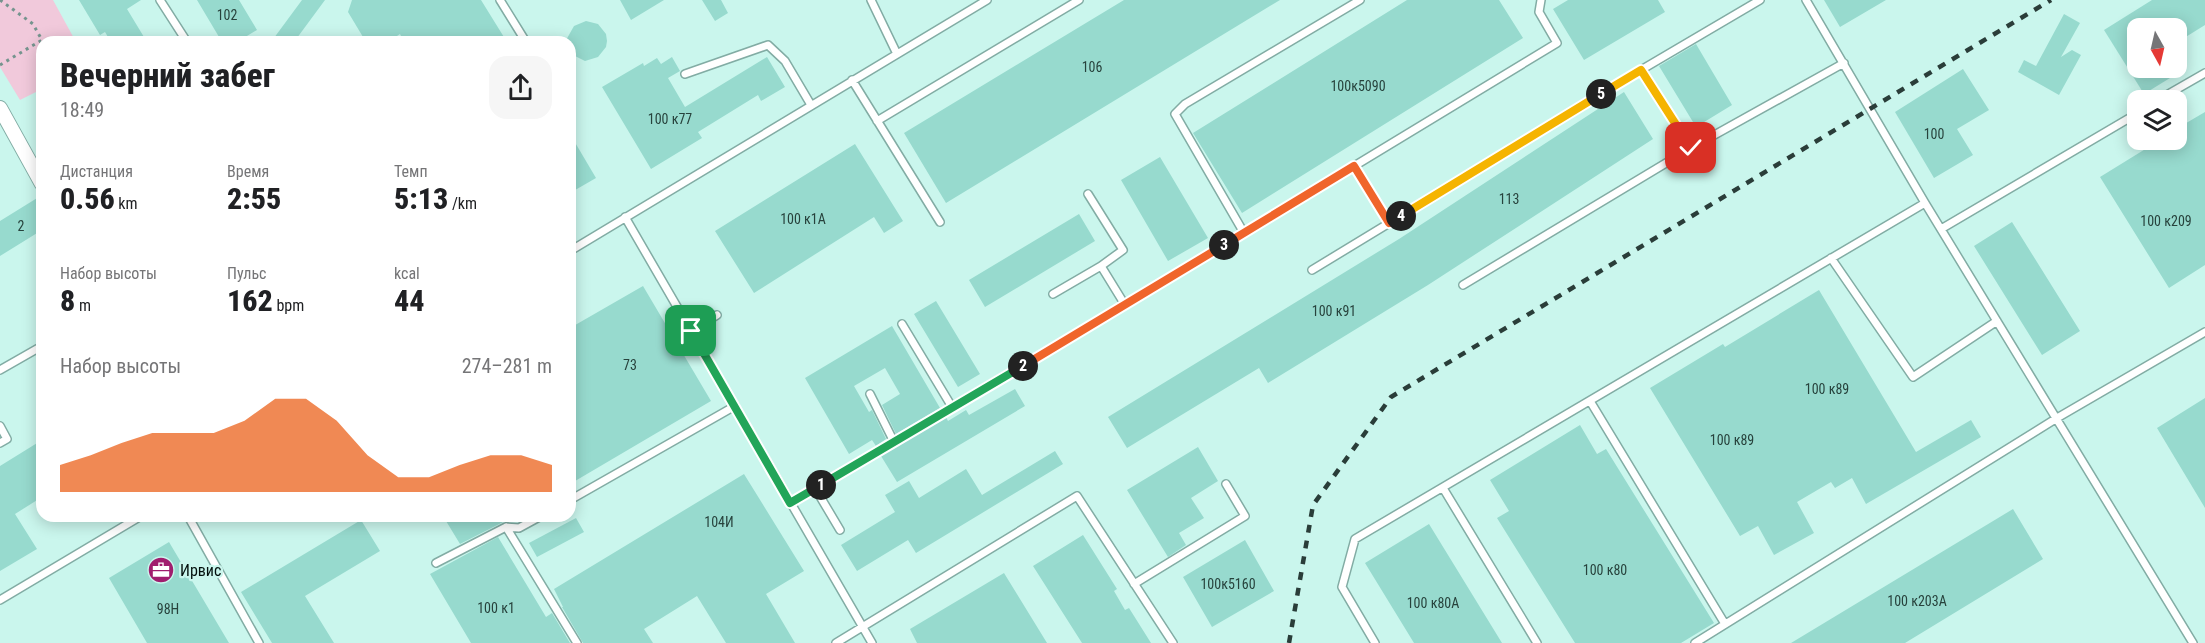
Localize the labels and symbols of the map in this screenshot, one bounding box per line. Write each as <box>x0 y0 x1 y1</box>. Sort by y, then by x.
house number: 102 <box>217 7 237 23</box>
north arrow <box>2127 18 2187 78</box>
house number: 106 <box>1082 59 1102 75</box>
house number: 100к5090 <box>1330 78 1386 94</box>
pin: 5 <box>1586 79 1616 109</box>
house number: 100 к77 <box>648 111 692 127</box>
pin <box>1665 122 1716 173</box>
house number: 100 <box>1924 126 1944 142</box>
house number: 113 <box>1499 191 1519 207</box>
pin: 4 <box>1386 201 1416 231</box>
house number: 100 к1А <box>780 211 826 227</box>
house number: 100 к209 <box>2140 213 2192 229</box>
house number: 2 <box>18 218 25 234</box>
pin: 3 <box>1209 230 1239 260</box>
house number: 100 к91 <box>1312 303 1356 319</box>
pin <box>665 305 716 356</box>
pin: 2 <box>1008 351 1038 381</box>
house number: 73 <box>623 357 637 373</box>
house number: 100 к89 <box>1805 381 1849 397</box>
house number: 100 к89 <box>1710 432 1754 448</box>
pin: 1 <box>806 470 836 500</box>
house number: 104И <box>704 514 734 530</box>
office icon: Ирвис <box>146 555 176 585</box>
place label: Ирвис <box>180 561 221 580</box>
house number: 100 к80 <box>1583 562 1627 578</box>
house number: 100к5160 <box>1200 576 1256 592</box>
house number: 100 к203А <box>1887 593 1947 609</box>
house number: 100 к80А <box>1407 595 1459 611</box>
house number: 100 к1 <box>477 600 515 616</box>
house number: 98Н <box>157 601 179 617</box>

